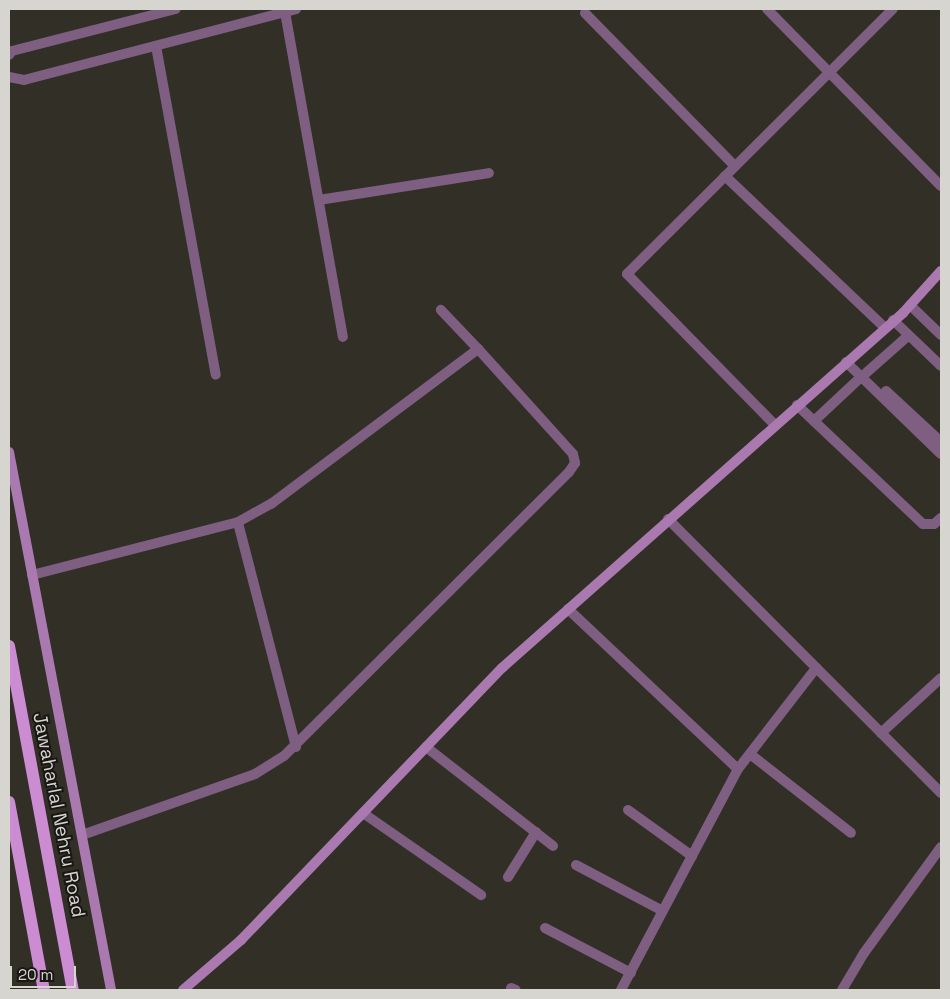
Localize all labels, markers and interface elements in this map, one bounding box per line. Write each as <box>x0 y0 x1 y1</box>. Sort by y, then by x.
street label: Jawaharlal Nehru Road <box>28 711 90 919</box>
scale bar <box>12 956 79 988</box>
text: 20 m <box>18 965 53 984</box>

